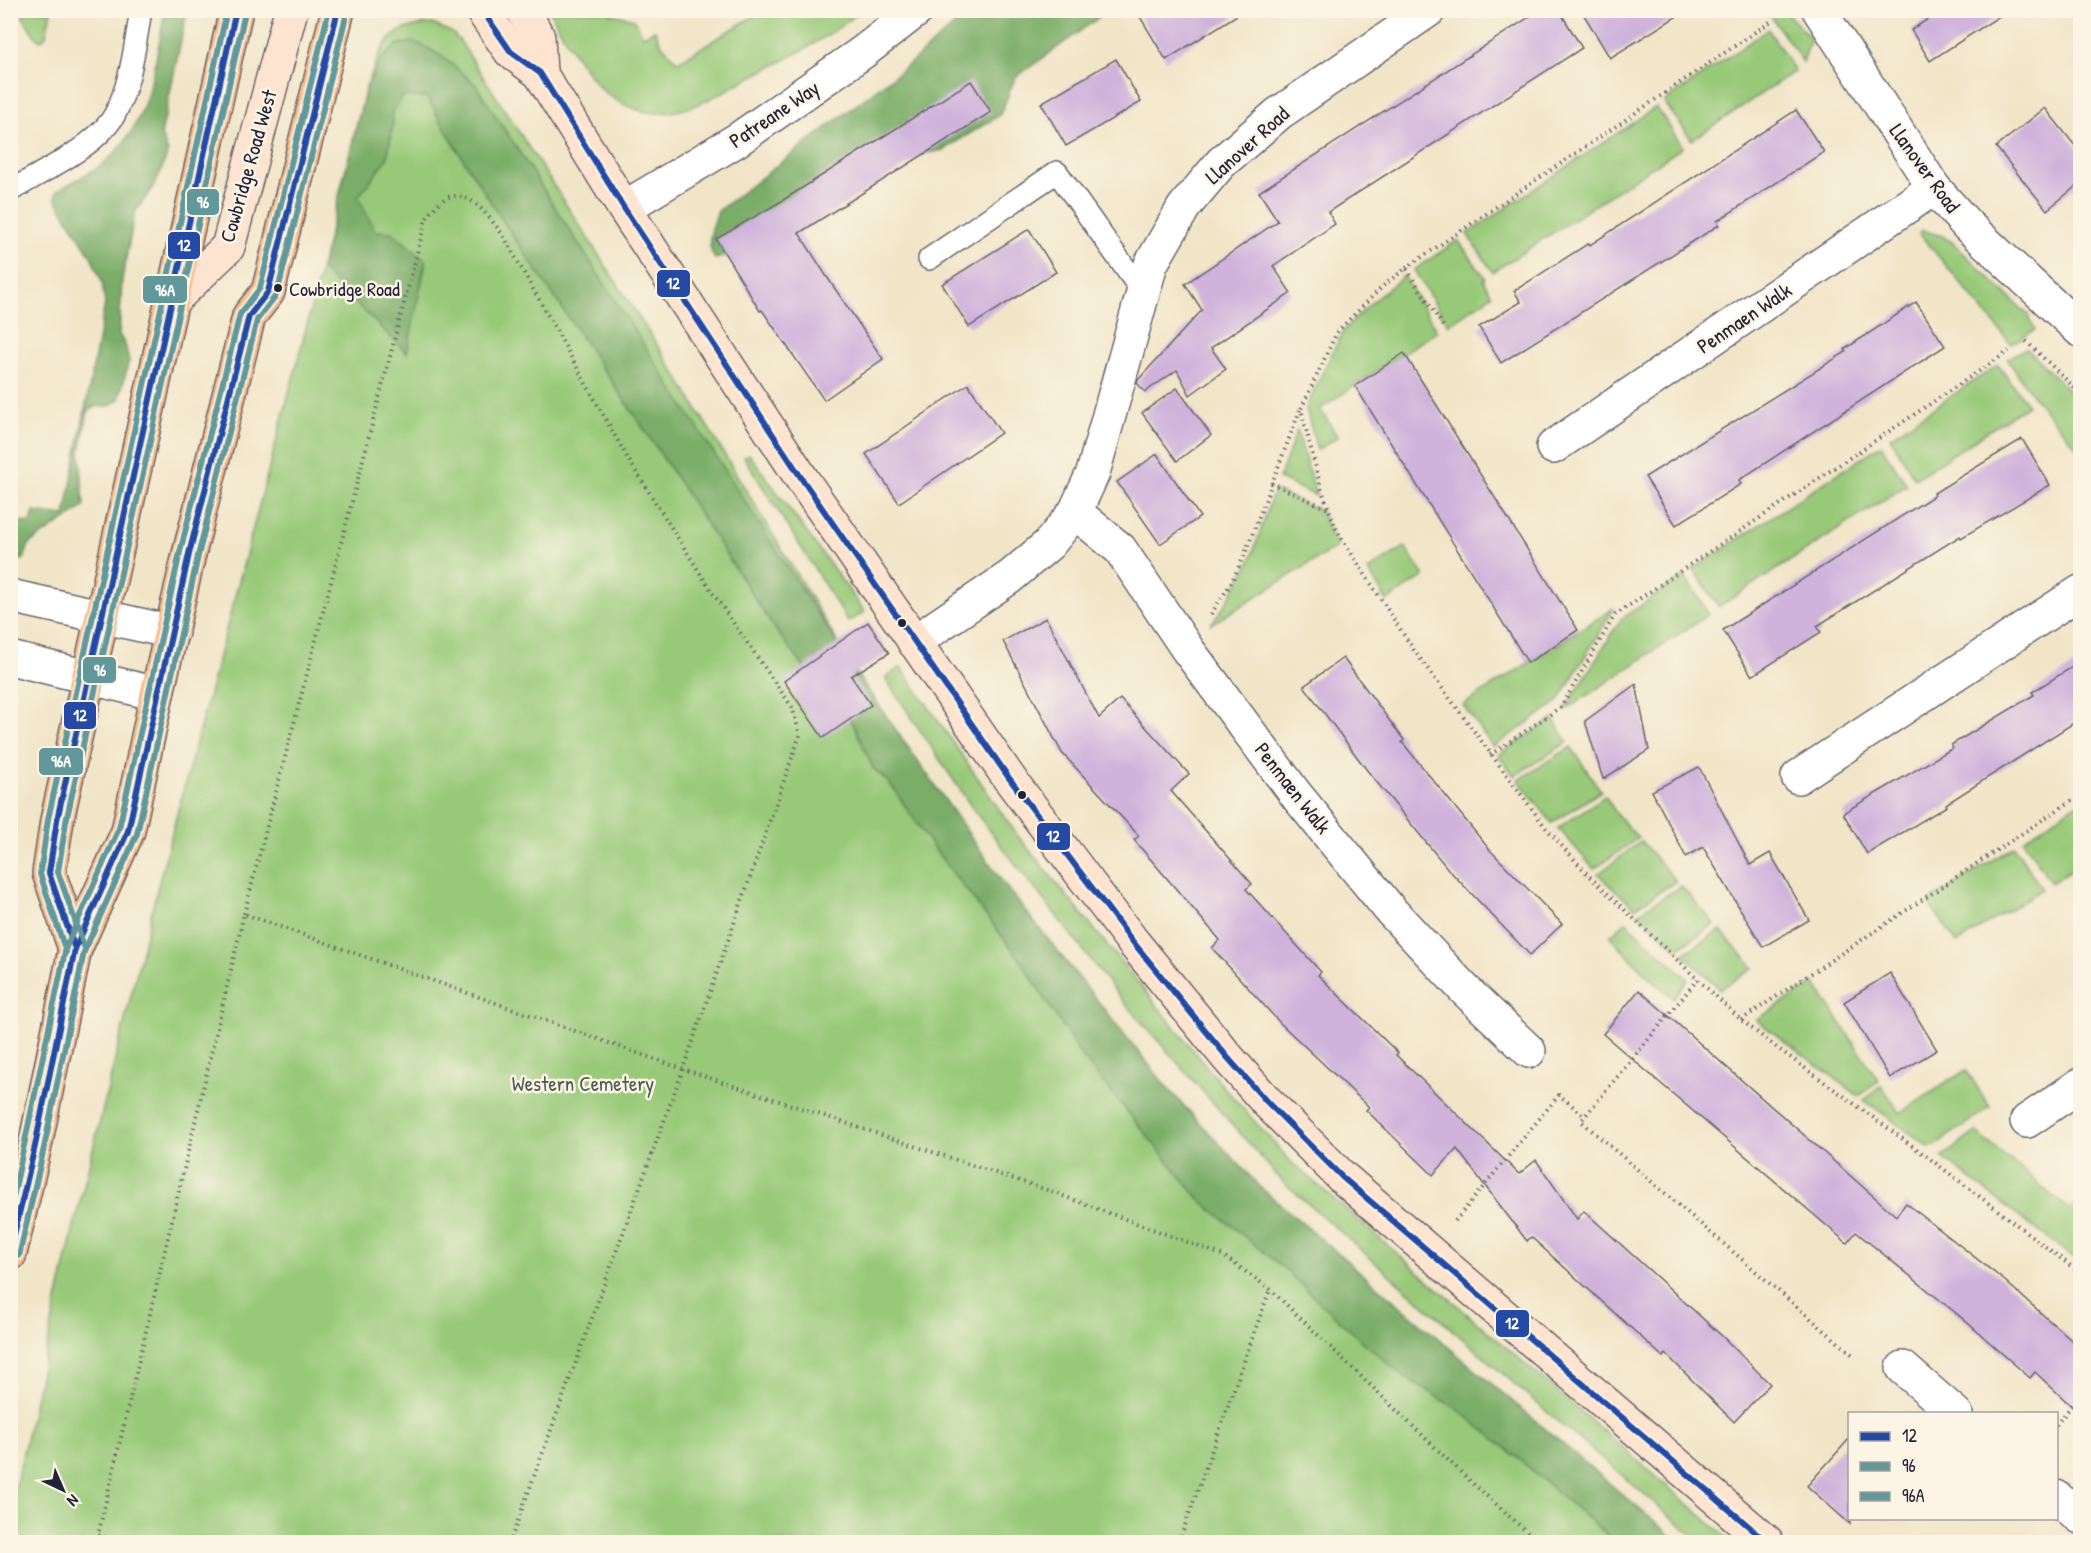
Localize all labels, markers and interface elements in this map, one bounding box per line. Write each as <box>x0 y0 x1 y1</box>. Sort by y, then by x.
street label: Patreane Way <box>723 73 825 155</box>
street label: Cowbridge Road West <box>212 85 284 246</box>
street label: Llanover Road <box>1199 100 1295 190</box>
street label: Llanover Road <box>1883 118 1967 218</box>
line badge: 96 <box>186 188 220 216</box>
text: 96 <box>197 191 210 213</box>
line badge: 12 <box>167 231 201 260</box>
text: 12 <box>177 234 191 256</box>
line badge: 12 <box>656 269 691 298</box>
text: 12 <box>666 272 680 294</box>
line badge: 96A <box>142 275 188 304</box>
place label: Cowbridge Road <box>289 275 400 302</box>
street label: Penmaen Walk <box>1691 275 1797 360</box>
text: 96A <box>155 279 175 301</box>
marker: Cowbridge Road <box>272 282 284 294</box>
unlabelled marker <box>896 617 908 629</box>
line badge: 96 <box>82 656 117 684</box>
text: 96 <box>94 659 107 681</box>
line badge: 12 <box>63 701 97 730</box>
text: 12 <box>73 704 87 726</box>
street label: Penmaen Walk <box>1248 736 1338 840</box>
line badge: 96A <box>38 747 84 776</box>
text: 96A <box>51 750 71 772</box>
unlabelled marker <box>1016 789 1028 801</box>
line badge: 12 <box>1036 822 1071 851</box>
text: 12 <box>1046 825 1060 847</box>
park label: Western Cemetery <box>512 1069 654 1098</box>
line badge: 12 <box>1495 1309 1530 1338</box>
text: 12 <box>1505 1312 1519 1334</box>
legend <box>1848 1412 2058 1520</box>
text: 12 <box>1902 1423 1918 1448</box>
text: 96 <box>1902 1453 1916 1478</box>
north arrow <box>33 1460 93 1520</box>
text: 96A <box>1902 1483 1925 1508</box>
text: N <box>62 1490 84 1512</box>

